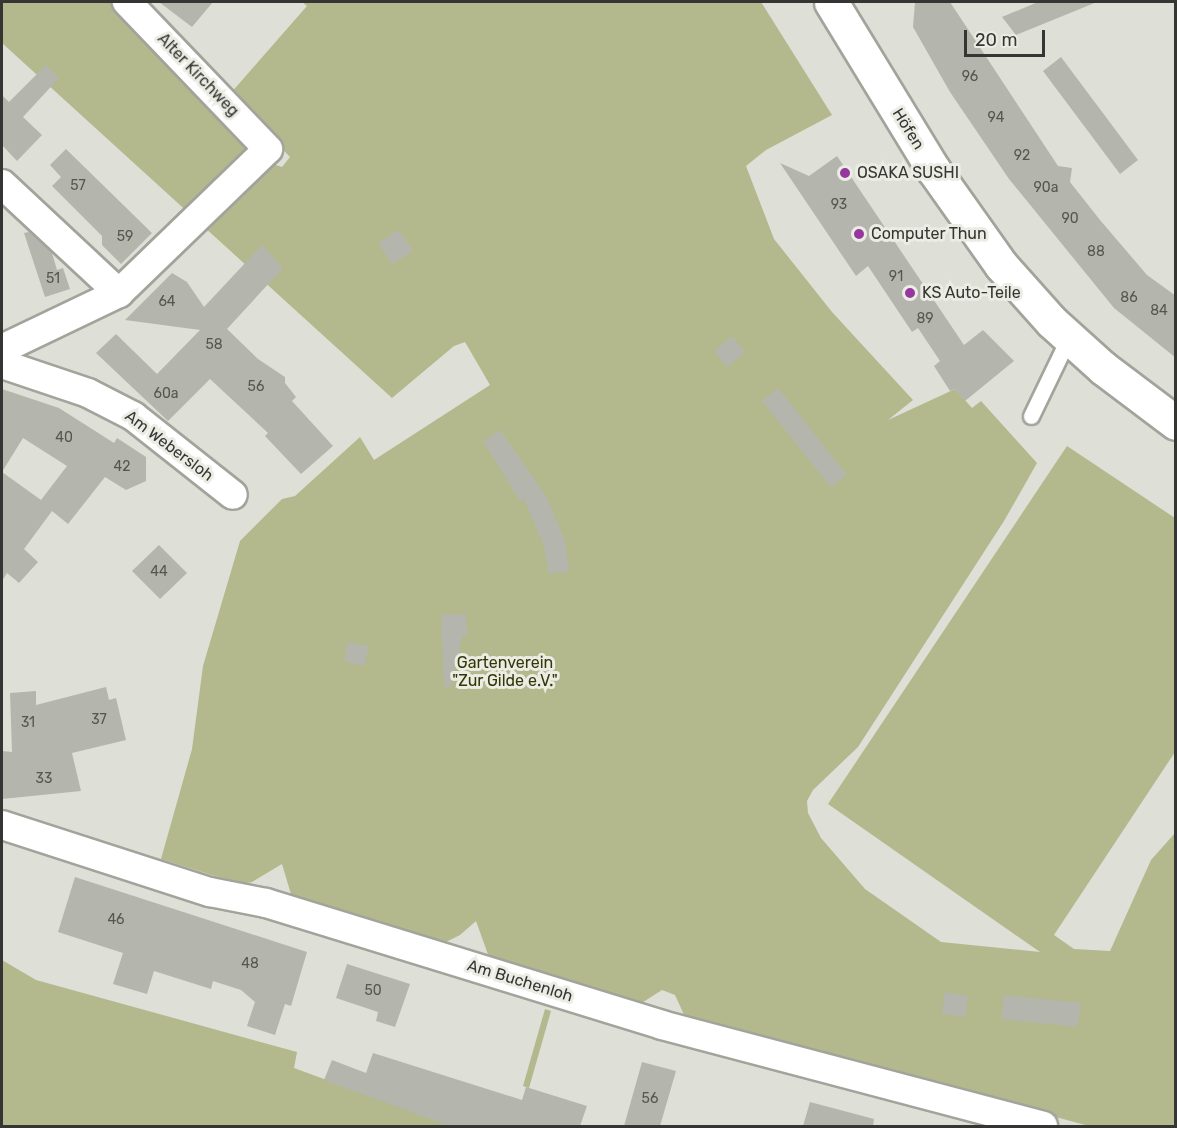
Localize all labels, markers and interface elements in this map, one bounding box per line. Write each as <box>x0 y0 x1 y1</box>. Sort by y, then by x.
scale bar <box>967 18 1048 56</box>
street label: Alter Kirchweg <box>153 29 243 121</box>
text: 20 m <box>975 29 1017 51</box>
house number: 96 <box>962 69 978 85</box>
street label: Höfen <box>888 105 928 153</box>
house number: 94 <box>988 110 1004 126</box>
house number: 92 <box>1014 148 1030 164</box>
place label: OSAKA SUSHI <box>857 163 960 183</box>
marker: OSAKA SUSHI <box>838 166 852 180</box>
house number: 57 <box>70 178 86 194</box>
house number: 90a <box>1034 180 1058 196</box>
house number: 93 <box>831 197 847 213</box>
house number: 90 <box>1061 211 1079 227</box>
place label: Computer Thun <box>871 224 987 244</box>
marker: Computer Thun <box>852 227 866 241</box>
house number: 59 <box>117 229 133 245</box>
house number: 88 <box>1087 244 1105 260</box>
house number: 91 <box>889 269 903 285</box>
house number: 51 <box>46 271 60 287</box>
place label: KS Auto-Teile <box>922 283 1021 303</box>
marker: KS Auto-Teile <box>903 286 917 300</box>
house number: 86 <box>1120 290 1138 306</box>
house number: 64 <box>158 294 176 310</box>
house number: 84 <box>1150 303 1168 319</box>
house number: 89 <box>916 311 934 327</box>
house number: 58 <box>205 337 223 353</box>
house number: 56 <box>248 379 264 395</box>
house number: 60a <box>153 386 179 402</box>
street label: Am Webersloh <box>121 406 217 486</box>
house number: 40 <box>55 430 73 446</box>
house number: 42 <box>114 459 130 475</box>
house number: 44 <box>150 564 168 580</box>
park label: Gartenverein "Zur Gilde e.V." <box>452 653 558 691</box>
house number: 37 <box>91 712 107 728</box>
house number: 31 <box>21 715 35 731</box>
house number: 33 <box>36 771 52 787</box>
house number: 46 <box>107 912 125 928</box>
house number: 48 <box>241 956 259 972</box>
street label: Am Buchenloh <box>465 956 575 1006</box>
house number: 50 <box>364 983 382 999</box>
house number: 56 <box>642 1091 658 1107</box>

